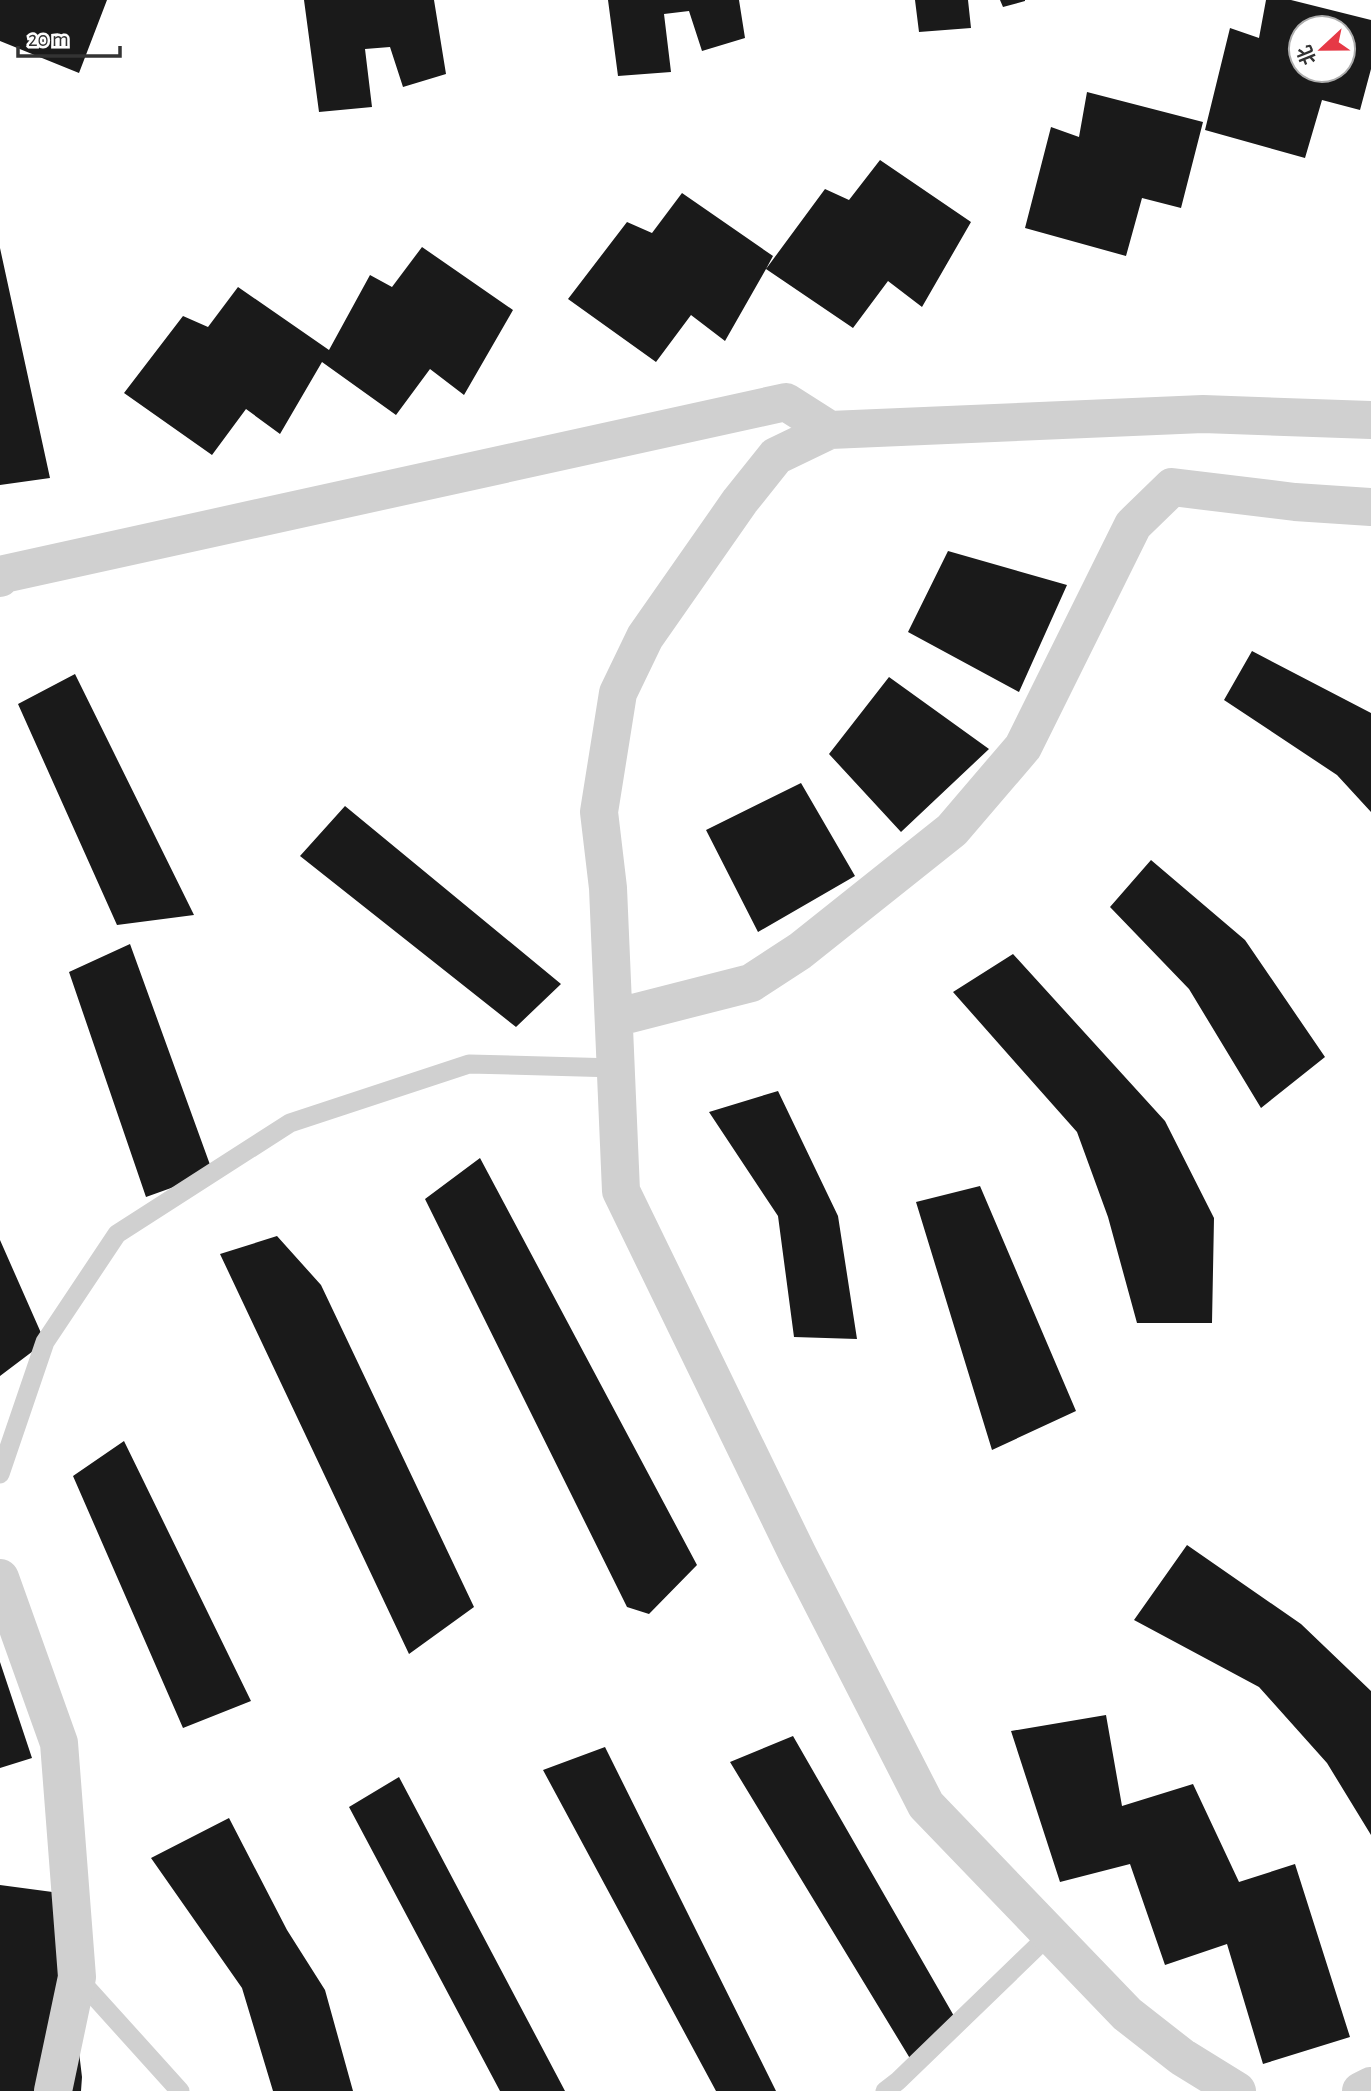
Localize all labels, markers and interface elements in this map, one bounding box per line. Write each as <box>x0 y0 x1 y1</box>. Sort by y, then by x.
scale bar <box>18 14 119 58</box>
north arrow <box>1287 14 1357 84</box>
text: 20 m <box>28 29 69 50</box>
text: 北 <box>1294 42 1320 68</box>

